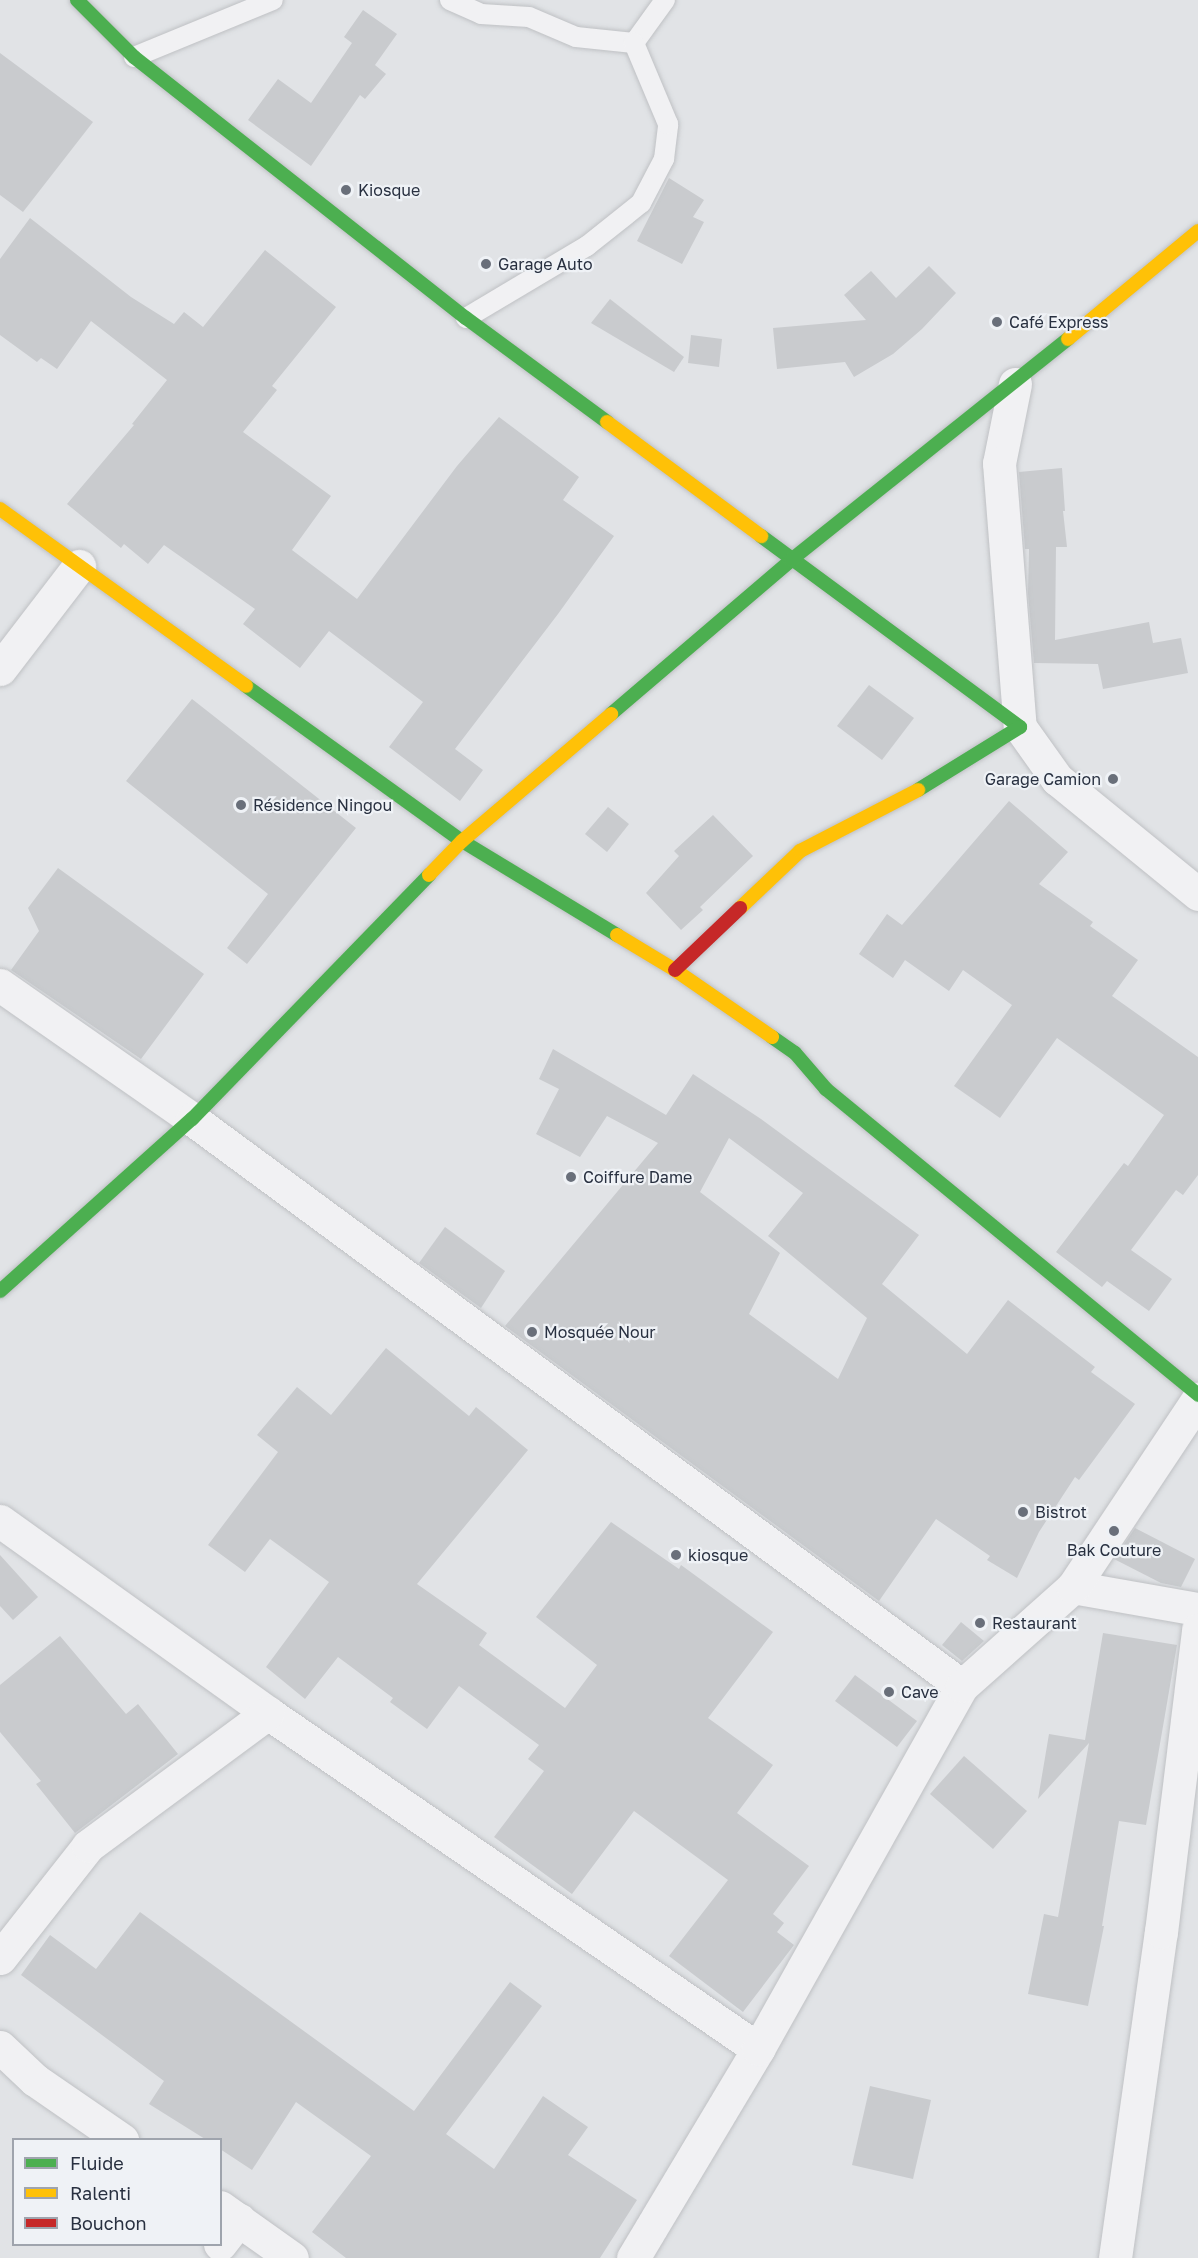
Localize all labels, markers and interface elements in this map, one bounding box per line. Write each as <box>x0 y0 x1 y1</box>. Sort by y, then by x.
place label: Kiosque <box>358 180 420 200</box>
marker: Kiosque <box>339 183 353 197</box>
place label: Garage Auto <box>498 254 593 274</box>
marker: Garage Auto <box>479 257 493 271</box>
place label: Café Express <box>1009 312 1109 332</box>
marker: Café Express <box>990 315 1004 329</box>
place label: Garage Camion <box>985 769 1101 789</box>
marker: Garage Camion <box>1106 772 1120 786</box>
place label: Résidence Ningou <box>253 795 392 815</box>
marker: Résidence Ningou <box>234 798 248 812</box>
place label: Coiffure Dame <box>583 1167 692 1187</box>
marker: Coiffure Dame <box>564 1170 578 1184</box>
place label: Mosquée Nour <box>544 1322 656 1342</box>
marker: Mosquée Nour <box>525 1325 539 1339</box>
place label: Bistrot <box>1035 1502 1087 1522</box>
marker: Bistrot <box>1016 1505 1030 1519</box>
marker: Bak Couture <box>1107 1524 1121 1538</box>
place label: Bak Couture <box>1067 1540 1161 1560</box>
place label: kiosque <box>688 1545 748 1565</box>
marker: kiosque <box>669 1548 683 1562</box>
place label: Restaurant <box>992 1613 1077 1633</box>
marker: Restaurant <box>973 1616 987 1630</box>
place label: Cave <box>901 1682 939 1702</box>
marker: Cave <box>882 1685 896 1699</box>
legend <box>12 2138 222 2246</box>
text: Fluide <box>70 2152 124 2174</box>
text: Ralenti <box>70 2182 131 2204</box>
text: Bouchon <box>70 2212 147 2234</box>

